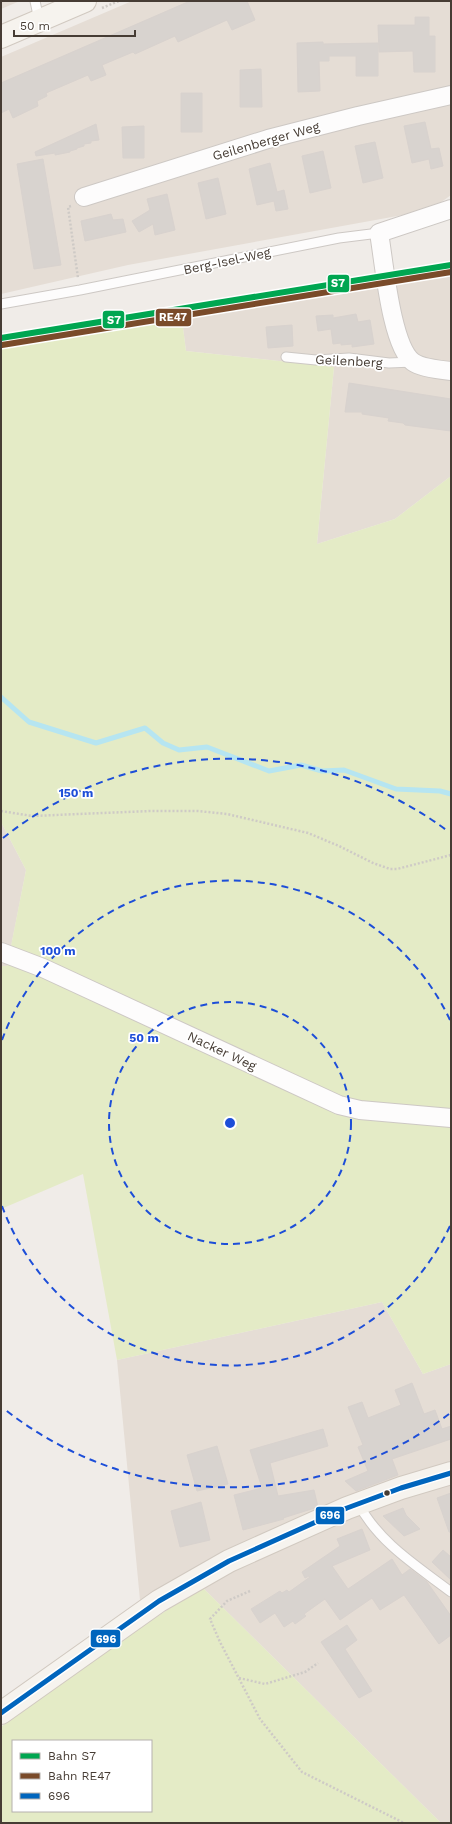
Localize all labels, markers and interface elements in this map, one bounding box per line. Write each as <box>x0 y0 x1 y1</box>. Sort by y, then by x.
scale bar <box>14 12 135 38</box>
text: 50 m <box>20 19 50 33</box>
street label: Geilenberger Weg <box>211 119 321 163</box>
street label: Berg-Isel-Weg <box>182 244 272 278</box>
line badge: S7 <box>327 274 350 293</box>
text: S7 <box>331 277 345 290</box>
line badge: RE47 <box>155 308 192 327</box>
line badge: S7 <box>102 310 125 329</box>
text: RE47 <box>159 311 187 324</box>
text: S7 <box>107 314 121 327</box>
street label: Geilenberg <box>315 352 383 370</box>
text: 150 m <box>59 786 93 800</box>
text: 100 m <box>40 944 76 958</box>
street label: Nacker Weg <box>185 1028 259 1074</box>
text: 50 m <box>129 1031 159 1045</box>
centre of rings <box>223 1116 237 1130</box>
unlabelled marker <box>382 1488 392 1498</box>
line badge: 696 <box>315 1506 345 1525</box>
text: 696 <box>320 1509 340 1522</box>
line badge: 696 <box>90 1629 121 1648</box>
text: 696 <box>96 1633 116 1646</box>
legend <box>12 1740 152 1812</box>
text: Bahn S7 <box>48 1749 96 1763</box>
text: Bahn RE47 <box>48 1769 111 1783</box>
text: 696 <box>48 1789 70 1803</box>

